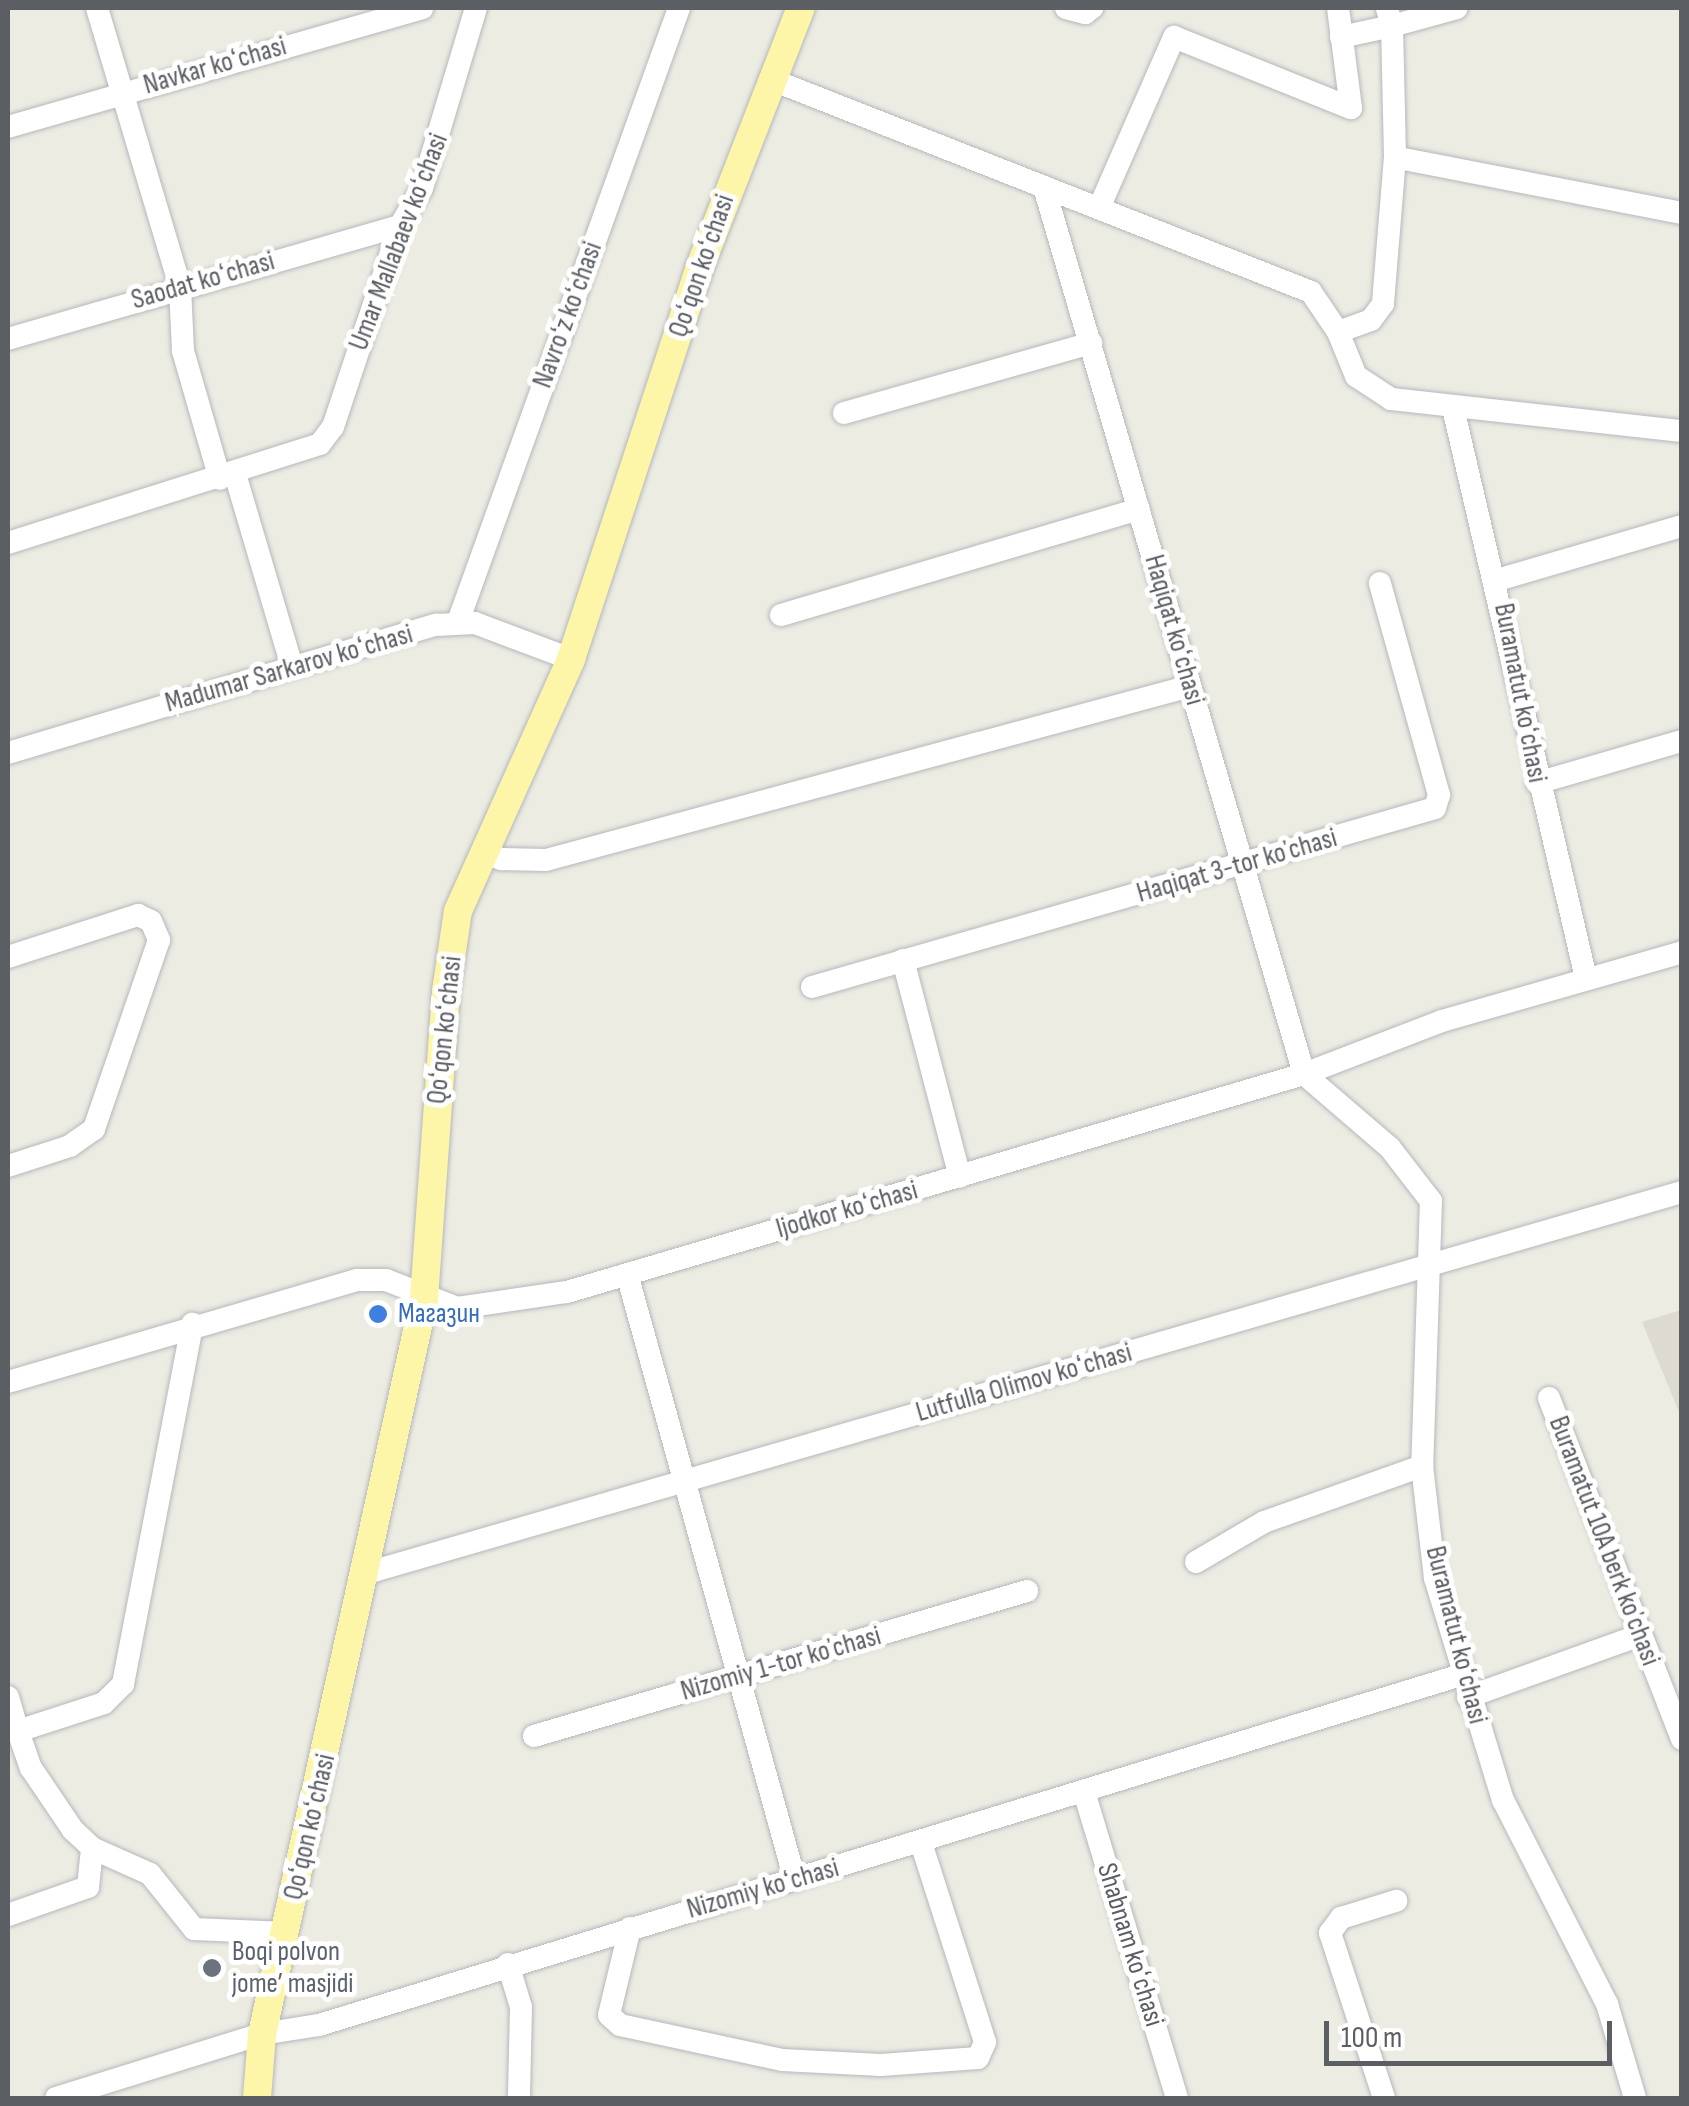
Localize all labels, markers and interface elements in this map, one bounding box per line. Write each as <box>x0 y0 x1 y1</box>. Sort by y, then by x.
street label: Navkar koʻchasi <box>140 30 290 102</box>
street label: Umar Mallabaev koʻchasi <box>342 129 456 355</box>
street label: Qoʻqon koʻchasi <box>662 190 742 342</box>
street label: Navroʻz koʻchasi <box>526 237 610 393</box>
street label: Saodat koʻchasi <box>128 245 278 317</box>
street label: Haqiqat koʻchasi <box>1137 551 1211 709</box>
street label: Buramatut koʻchasi <box>1486 601 1554 785</box>
street label: Madumar Sarkarov koʻchasi <box>161 618 417 720</box>
street label: Haqiqat 3-tor koʼchasi <box>1133 821 1341 911</box>
street label: Qoʻqon koʻchasi <box>421 954 469 1106</box>
street label: Ijodkor koʻchasi <box>772 1174 922 1246</box>
place label: Магазин <box>398 1297 480 1331</box>
marker: Магазин <box>367 1303 389 1325</box>
street label: Lutfulla Olimov koʻchasi <box>912 1336 1136 1430</box>
street label: Buramatut 10А berk koʼchasi <box>1541 1412 1667 1670</box>
street label: Buramatut koʻchasi <box>1418 1543 1494 1727</box>
street label: Nizomiy 1-tor koʼchasi <box>677 1619 885 1709</box>
street label: Qoʻqon koʻchasi <box>277 1751 343 1903</box>
street label: Nizomiy koʻchasi <box>683 1851 843 1927</box>
street label: Shabnam koʻchasi <box>1089 1859 1171 2031</box>
place label: Boqi polvon jome’ masjidi <box>232 1935 354 2001</box>
marker: Boqi polvon jome’ masjidi <box>201 1957 223 1979</box>
scale bar <box>1329 2001 1616 2063</box>
text: 100 m <box>1341 2020 1402 2056</box>

